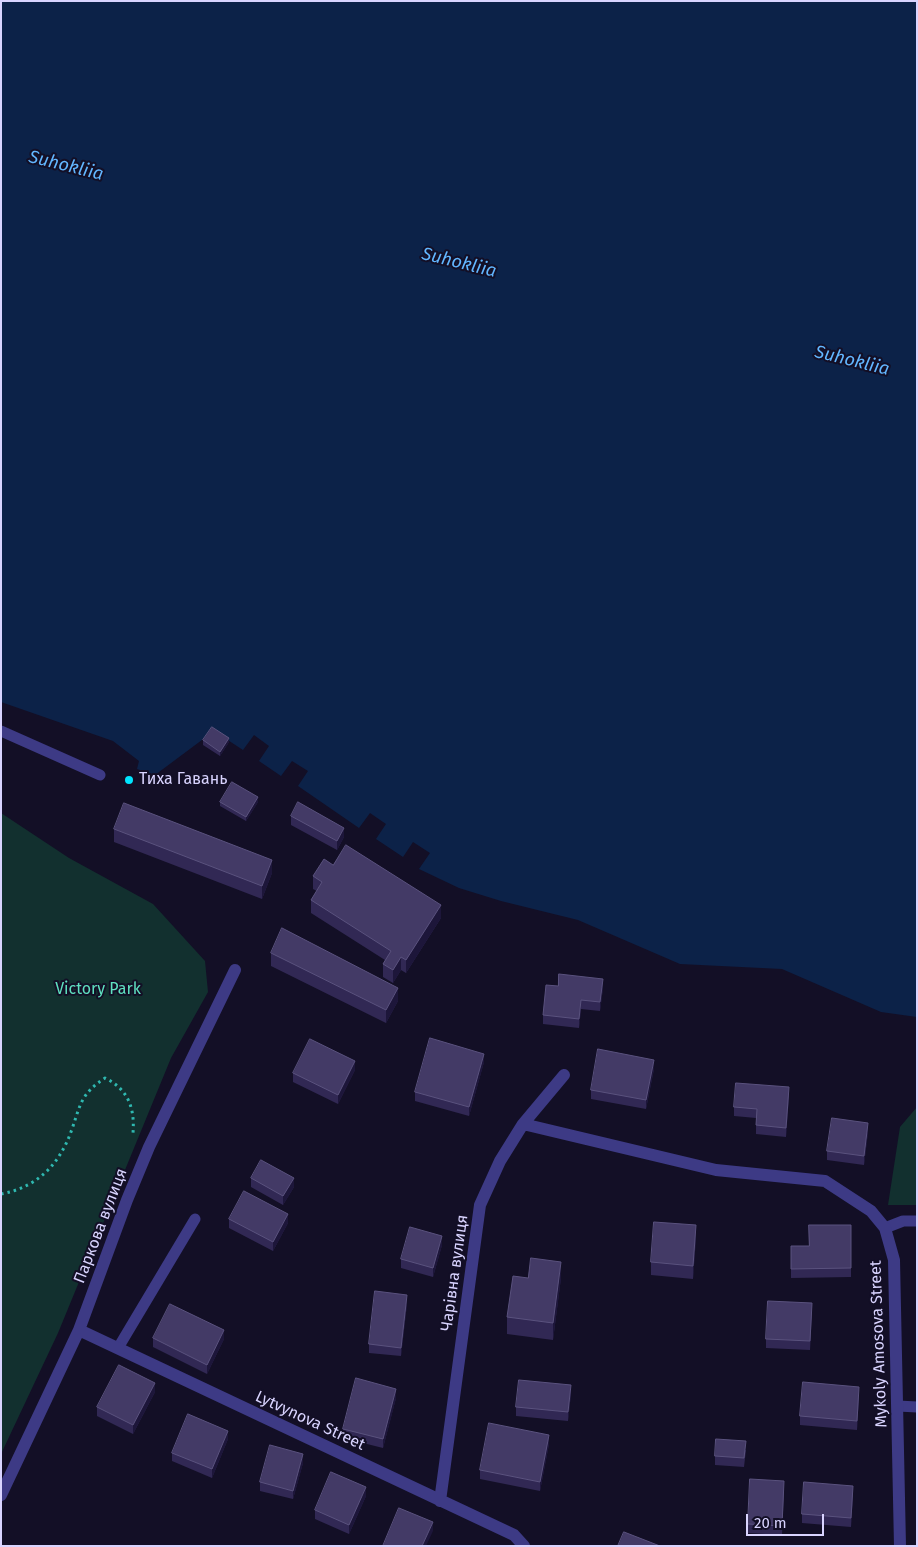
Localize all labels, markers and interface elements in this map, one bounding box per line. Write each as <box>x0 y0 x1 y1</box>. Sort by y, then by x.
water label: Suhokliia <box>26 146 106 186</box>
water label: Suhokliia <box>419 243 499 283</box>
water label: Suhokliia <box>812 341 892 381</box>
place label: Тиха Гавань <box>139 770 227 790</box>
marker: Тиха Гавань <box>123 774 135 786</box>
park label: Victory Park <box>55 980 141 1000</box>
street label: Паркова вулиця <box>70 1166 132 1286</box>
street label: Чарівна вулиця <box>437 1214 473 1332</box>
street label: Mykoly Amosova Street <box>866 1260 892 1428</box>
street label: Lytvynova Street <box>252 1387 368 1455</box>
scale bar <box>748 1504 826 1536</box>
text: 20 m <box>754 1514 787 1532</box>

